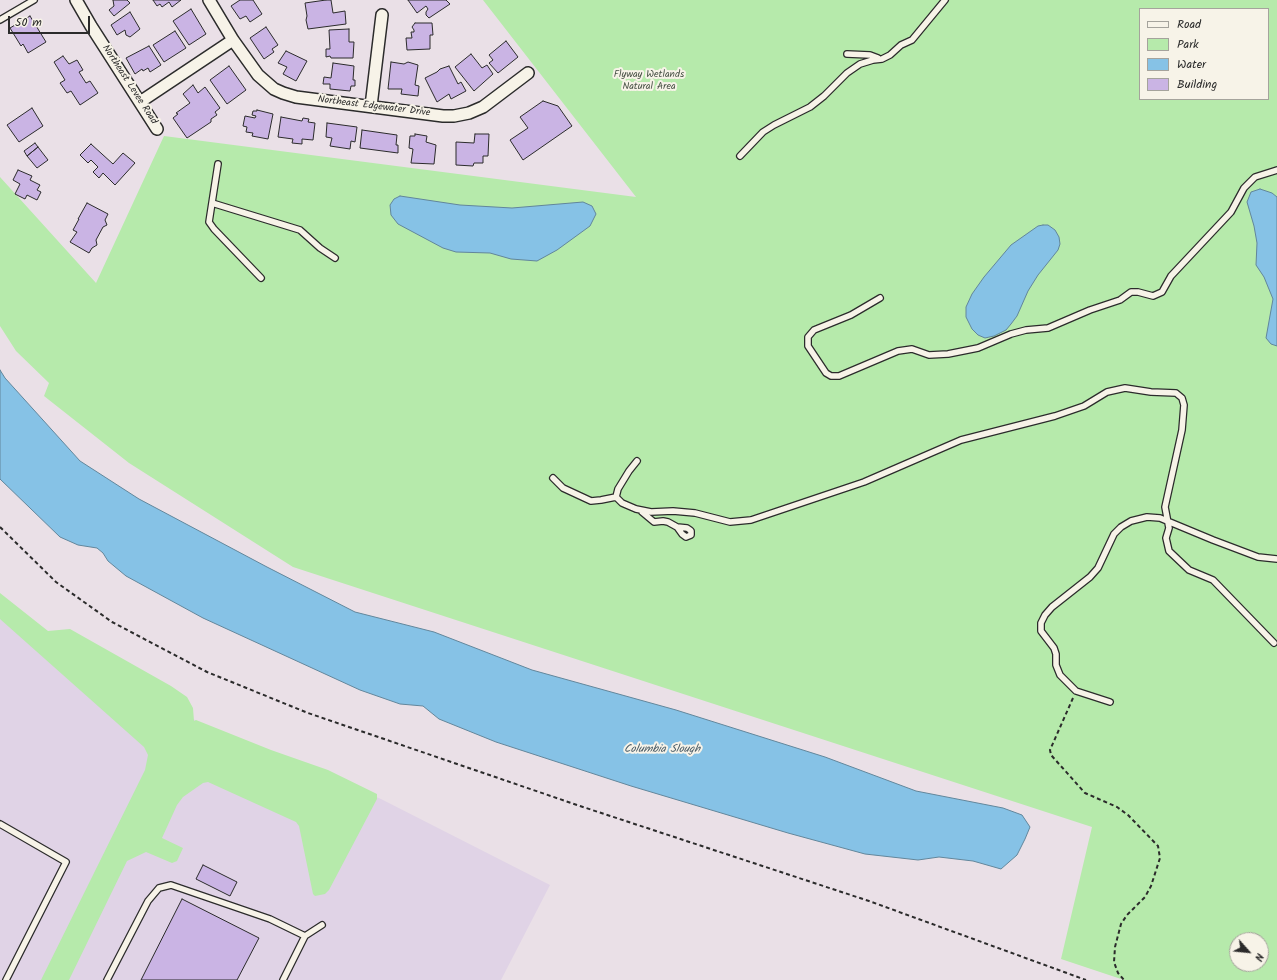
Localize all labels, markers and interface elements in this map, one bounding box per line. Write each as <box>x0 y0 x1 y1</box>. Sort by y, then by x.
scale bar <box>10 8 92 34</box>
legend <box>1139 8 1269 100</box>
text: 50 m <box>15 13 42 32</box>
text: Road <box>1177 15 1201 34</box>
text: Park <box>1177 35 1199 54</box>
street label: Northeast Levee Road <box>99 43 159 127</box>
text: Water <box>1177 55 1206 74</box>
park label: Flyway Wetlands Natural Area <box>614 69 684 92</box>
text: Building <box>1177 75 1217 94</box>
street label: Northeast Edgewater Drive <box>317 94 431 120</box>
water label: Columbia Slough <box>624 743 700 757</box>
north arrow <box>1229 932 1269 972</box>
text: N <box>1249 950 1268 964</box>

